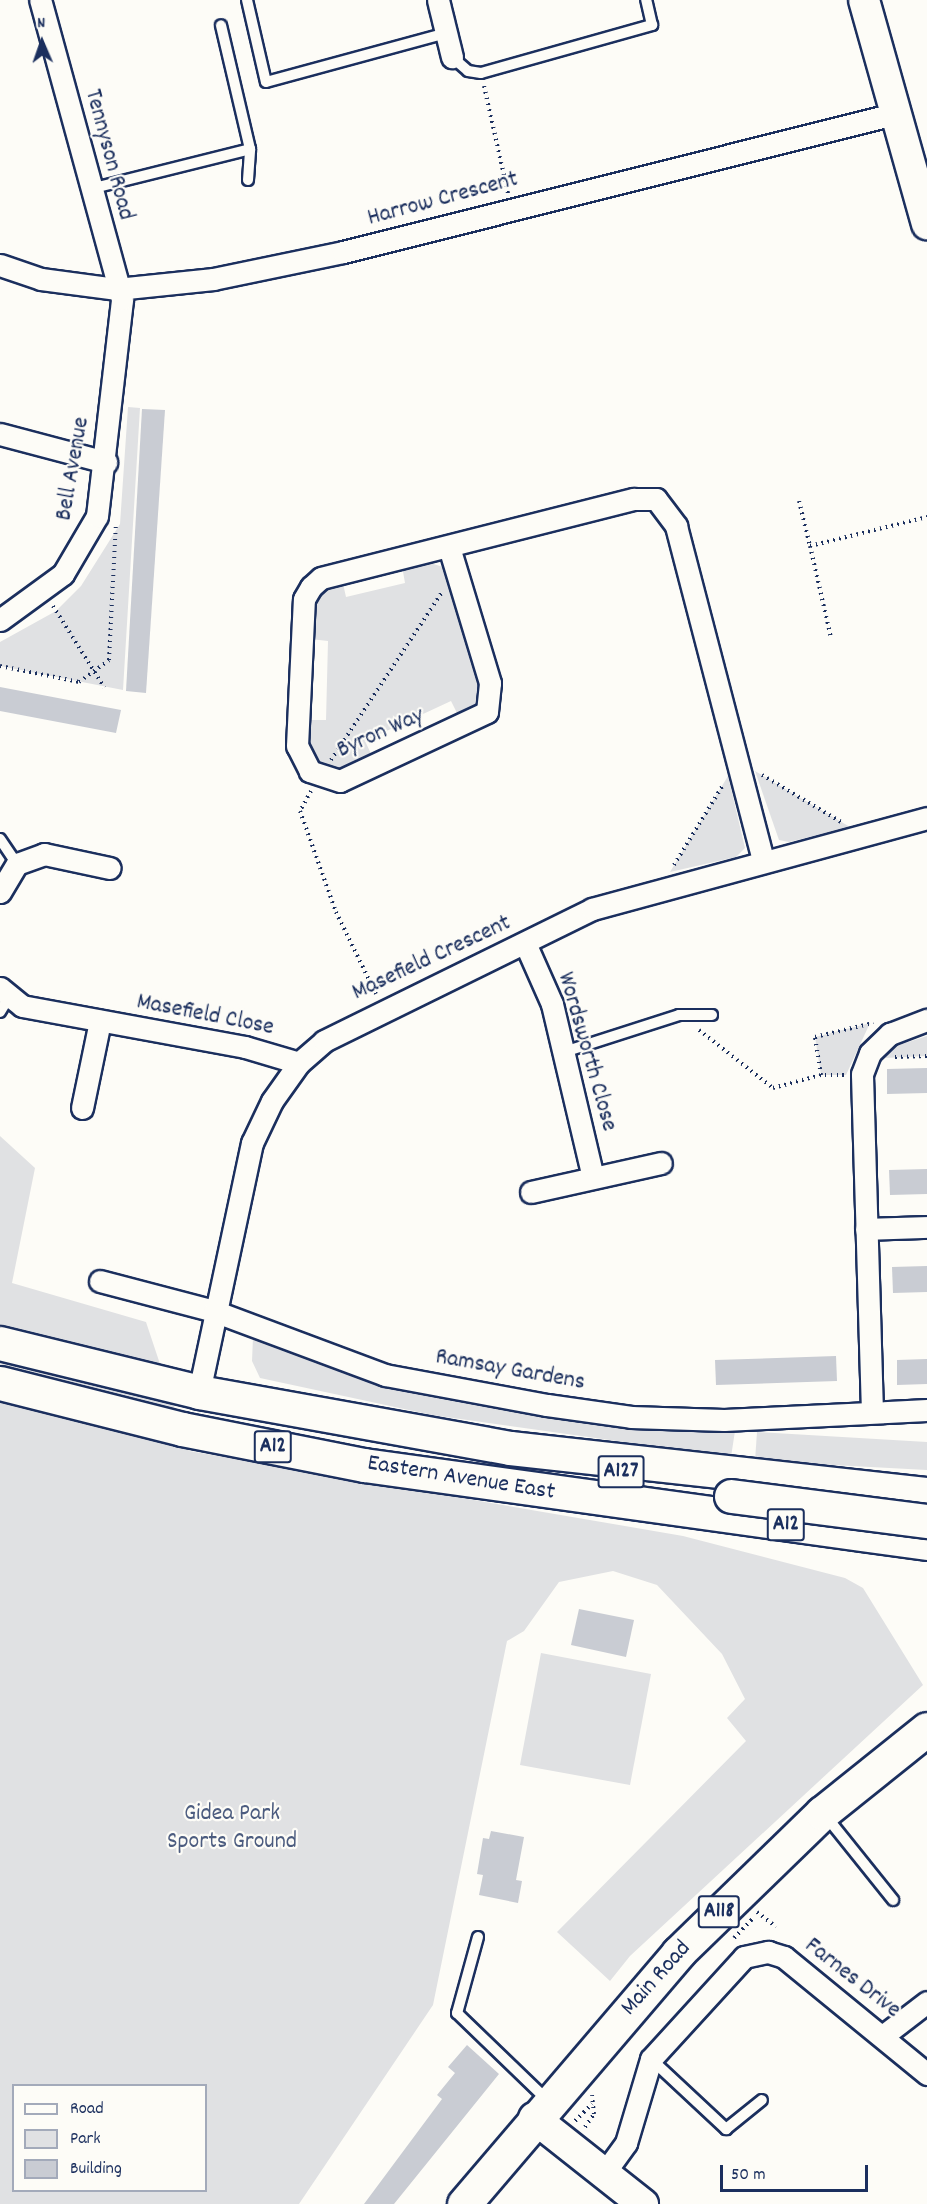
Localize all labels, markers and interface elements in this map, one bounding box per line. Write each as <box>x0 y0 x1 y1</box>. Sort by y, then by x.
north arrow <box>12 12 72 72</box>
text: N <box>37 12 46 35</box>
street label: Tennyson Road <box>77 86 139 224</box>
street label: Harrow Crescent <box>365 166 521 234</box>
street label: Bell Avenue <box>51 415 97 523</box>
street label: Byron Way <box>333 702 429 766</box>
street label: Masefield Crescent <box>348 910 516 1008</box>
street label: Wordsworth Close <box>550 969 622 1135</box>
street label: Masefield Close <box>134 989 276 1043</box>
street label: Ramsay Gardens <box>433 1344 587 1398</box>
road number: A12 <box>254 1428 292 1466</box>
street label: Eastern Avenue East <box>365 1450 557 1508</box>
road number: A127 <box>597 1453 645 1491</box>
road number: A12 <box>766 1506 806 1544</box>
park label: Gidea Park Sports Ground <box>167 1801 297 1857</box>
road number: A118 <box>696 1893 742 1931</box>
street label: Farnes Drive <box>798 1932 906 2026</box>
street label: Main Road <box>616 1935 698 2023</box>
legend <box>12 2084 207 2192</box>
text: Road <box>70 2097 104 2122</box>
text: Park <box>70 2127 101 2152</box>
scale bar <box>723 2153 872 2191</box>
text: Building <box>70 2157 122 2182</box>
text: 50 m <box>731 2163 766 2188</box>

